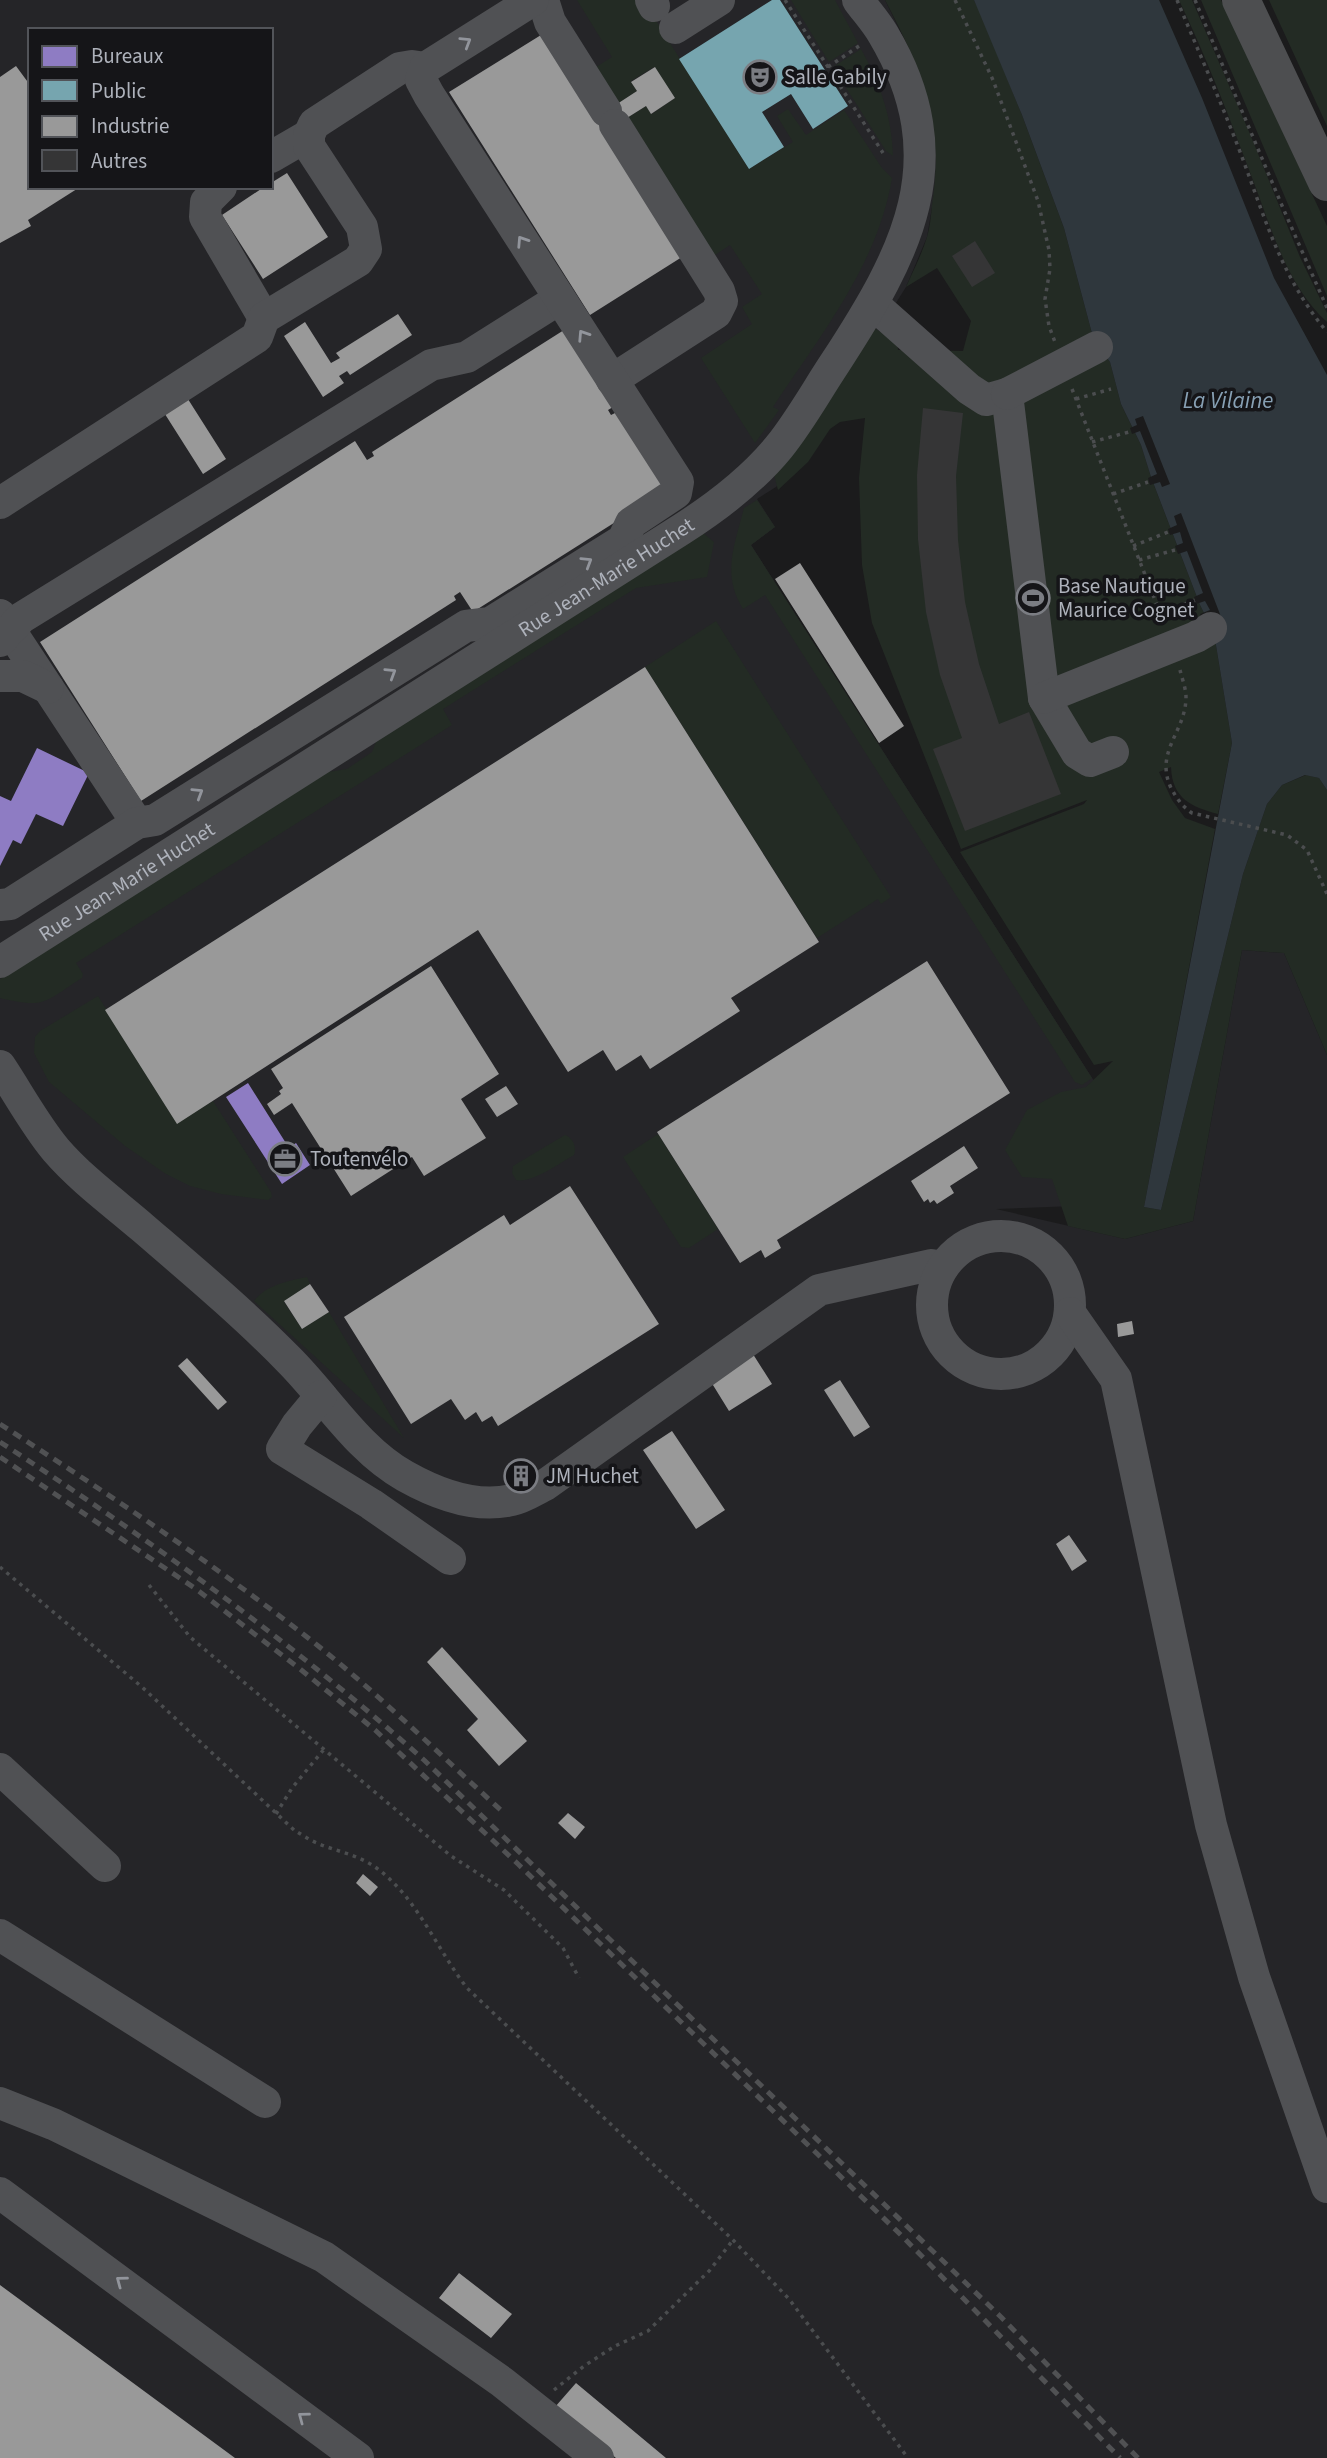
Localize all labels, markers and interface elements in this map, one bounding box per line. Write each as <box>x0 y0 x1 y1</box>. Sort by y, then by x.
legend <box>28 28 273 189</box>
one-way arrow <box>458 37 471 50</box>
text: Bureaux <box>91 41 164 71</box>
theatre icon: Salle Gabily <box>741 58 779 96</box>
place label: Salle Gabily <box>784 62 887 92</box>
text: Public <box>91 76 146 106</box>
text: Industrie <box>91 111 169 141</box>
text: Autres <box>91 146 147 176</box>
one-way arrow <box>518 236 531 249</box>
one-way arrow <box>579 330 591 343</box>
water label: La Vilaine <box>1183 384 1273 417</box>
street label: Rue Jean-Marie Huchet <box>512 510 700 644</box>
one-way arrow <box>579 558 592 571</box>
place label: Base Nautique Maurice Cognet <box>1058 571 1194 625</box>
sports icon: Base Nautique Maurice Cognet <box>1014 579 1052 617</box>
one-way arrow <box>383 668 396 681</box>
one-way arrow <box>190 789 203 802</box>
street label: Rue Jean-Marie Huchet <box>33 814 220 949</box>
office icon: Toutenvélo <box>266 1140 304 1178</box>
place label: Toutenvélo <box>310 1144 408 1174</box>
building icon: JM Huchet <box>502 1457 540 1495</box>
place label: JM Huchet <box>546 1461 639 1491</box>
one-way arrow <box>116 2277 129 2290</box>
one-way arrow <box>299 2413 311 2426</box>

